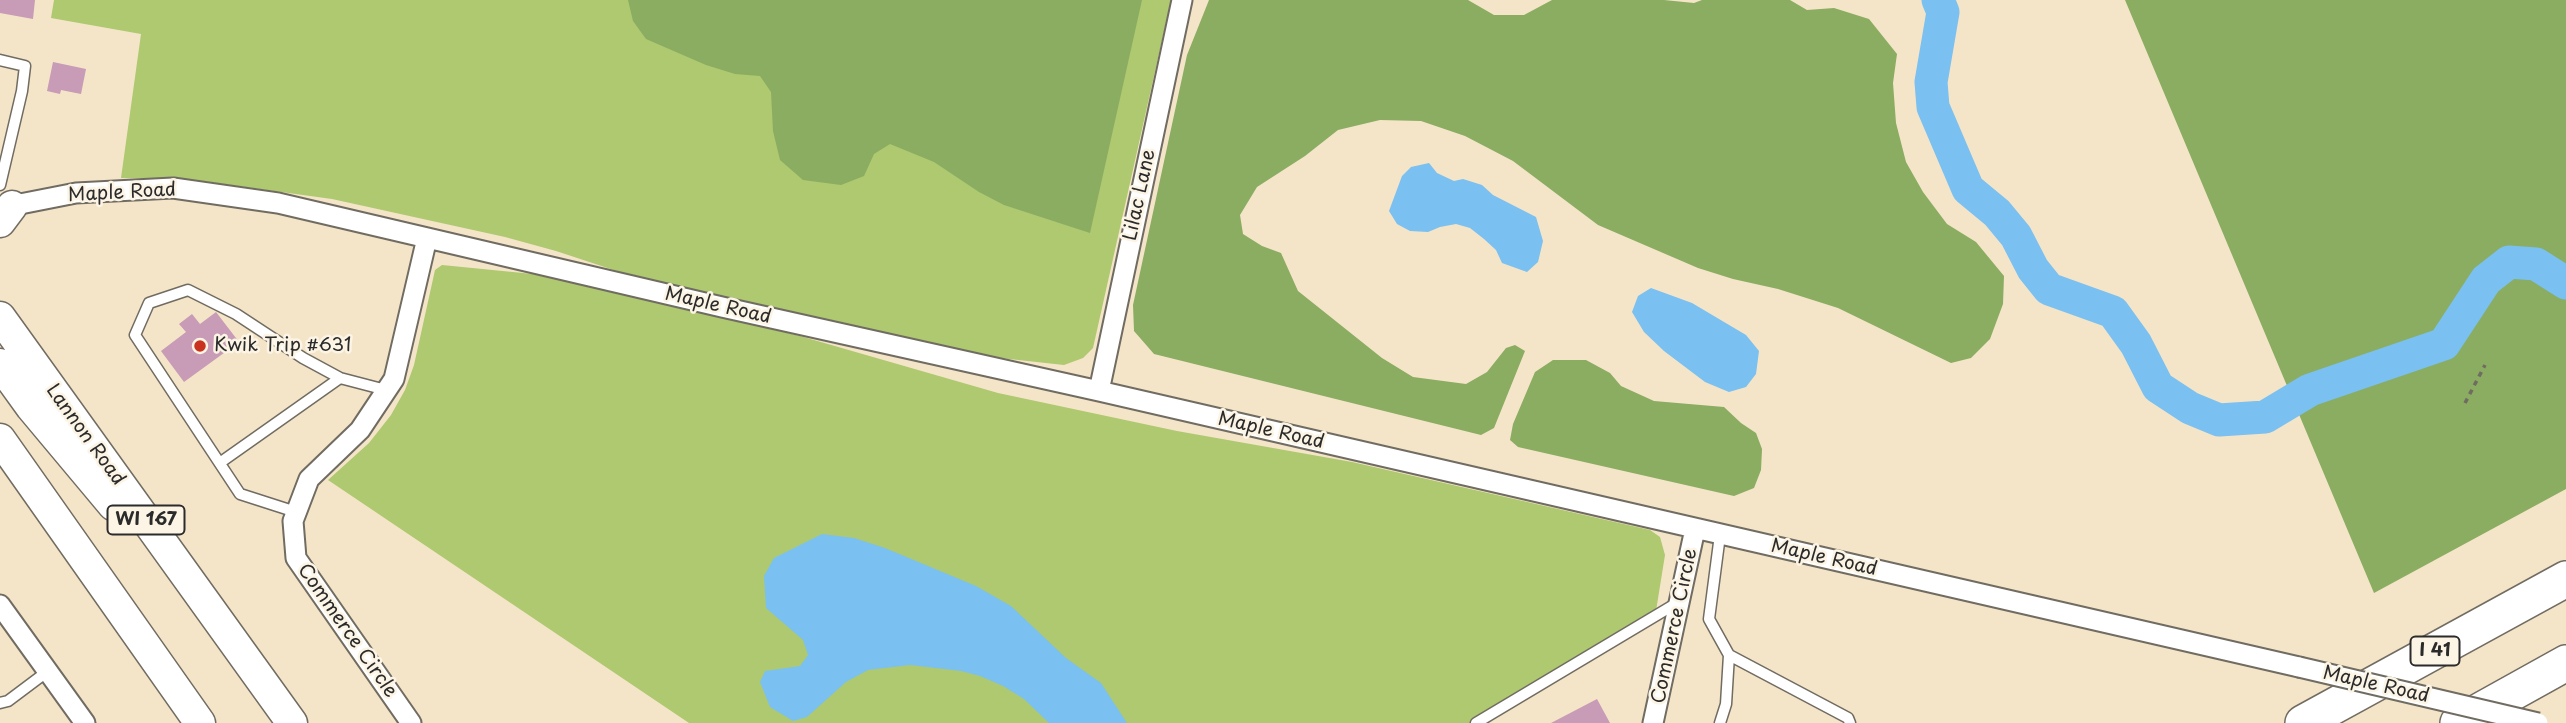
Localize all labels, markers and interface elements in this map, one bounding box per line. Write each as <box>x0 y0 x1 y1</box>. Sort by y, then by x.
street label: Lilac Lane <box>1119 147 1161 243</box>
street label: Maple Road <box>67 179 177 207</box>
street label: Maple Road <box>663 283 773 329</box>
place label: Kwik Trip #631 <box>214 335 351 357</box>
marker: Kwik Trip #631 <box>192 338 208 354</box>
street label: Lannon Road <box>41 380 129 490</box>
street label: Maple Road <box>1216 408 1326 454</box>
road number: WI 167 <box>108 506 184 534</box>
street label: Maple Road <box>1769 535 1879 581</box>
street label: Commerce Circle <box>1647 546 1703 706</box>
street label: Commerce Circle <box>292 560 402 702</box>
road number: I 41 <box>2410 636 2460 666</box>
street label: Maple Road <box>2321 662 2431 708</box>

